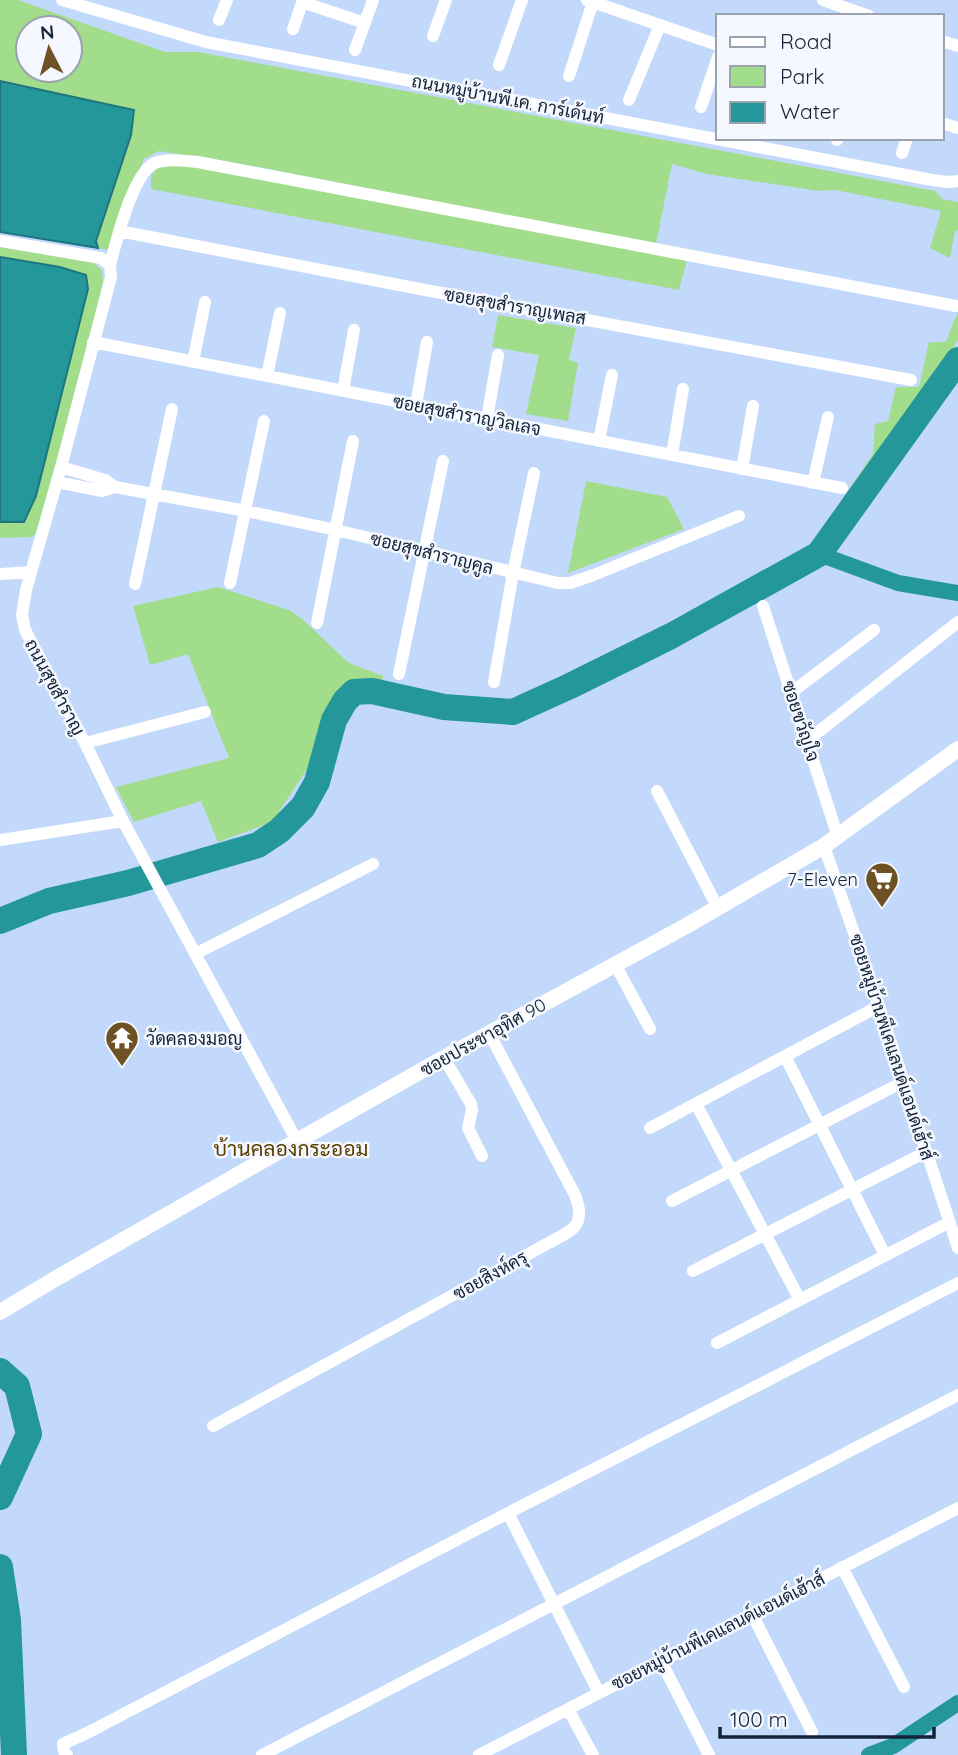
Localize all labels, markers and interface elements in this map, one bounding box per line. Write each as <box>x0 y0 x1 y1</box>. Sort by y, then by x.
north arrow <box>14 14 84 84</box>
legend <box>716 14 944 140</box>
text: N <box>39 19 55 45</box>
text: Road <box>780 28 832 54</box>
text: Park <box>780 63 824 89</box>
street label: ถนนหมู่บ้านพี.เค. การ์เด้นท์ <box>409 68 607 131</box>
text: Water <box>780 98 840 124</box>
street label: ซอยสุขสำราญเพลส <box>442 282 588 331</box>
street label: ซอยสุขสำราญวิลเลจ <box>391 389 543 442</box>
street label: ซอยสุขสำราญคูล <box>368 527 496 581</box>
street label: ถนนสุขสำราญ <box>19 635 90 740</box>
street label: ซอยขวัญใจ <box>777 677 826 764</box>
supermarket icon: 7-Eleven <box>863 860 901 909</box>
place label: 7-Eleven <box>787 868 858 891</box>
street label: ซอยหมู่บ้านพีเคแลนด์แอนด์เฮ้าส์ <box>843 931 940 1164</box>
street label: ซอยประชาอุทิศ 90 <box>416 993 551 1082</box>
temple icon: วัดคลองมอญ <box>103 1019 141 1068</box>
place label: วัดคลองมอญ <box>146 1027 242 1050</box>
district label: บ้านคลองกระออม <box>214 1135 368 1161</box>
street label: ซอยสิงห์ครุ <box>448 1244 532 1306</box>
street label: ซอยหมู่บ้านพีเคแลนด์แอนด์เฮ้าส์ <box>607 1566 830 1697</box>
scale bar <box>720 1696 934 1740</box>
text: 100 m <box>730 1706 788 1732</box>

